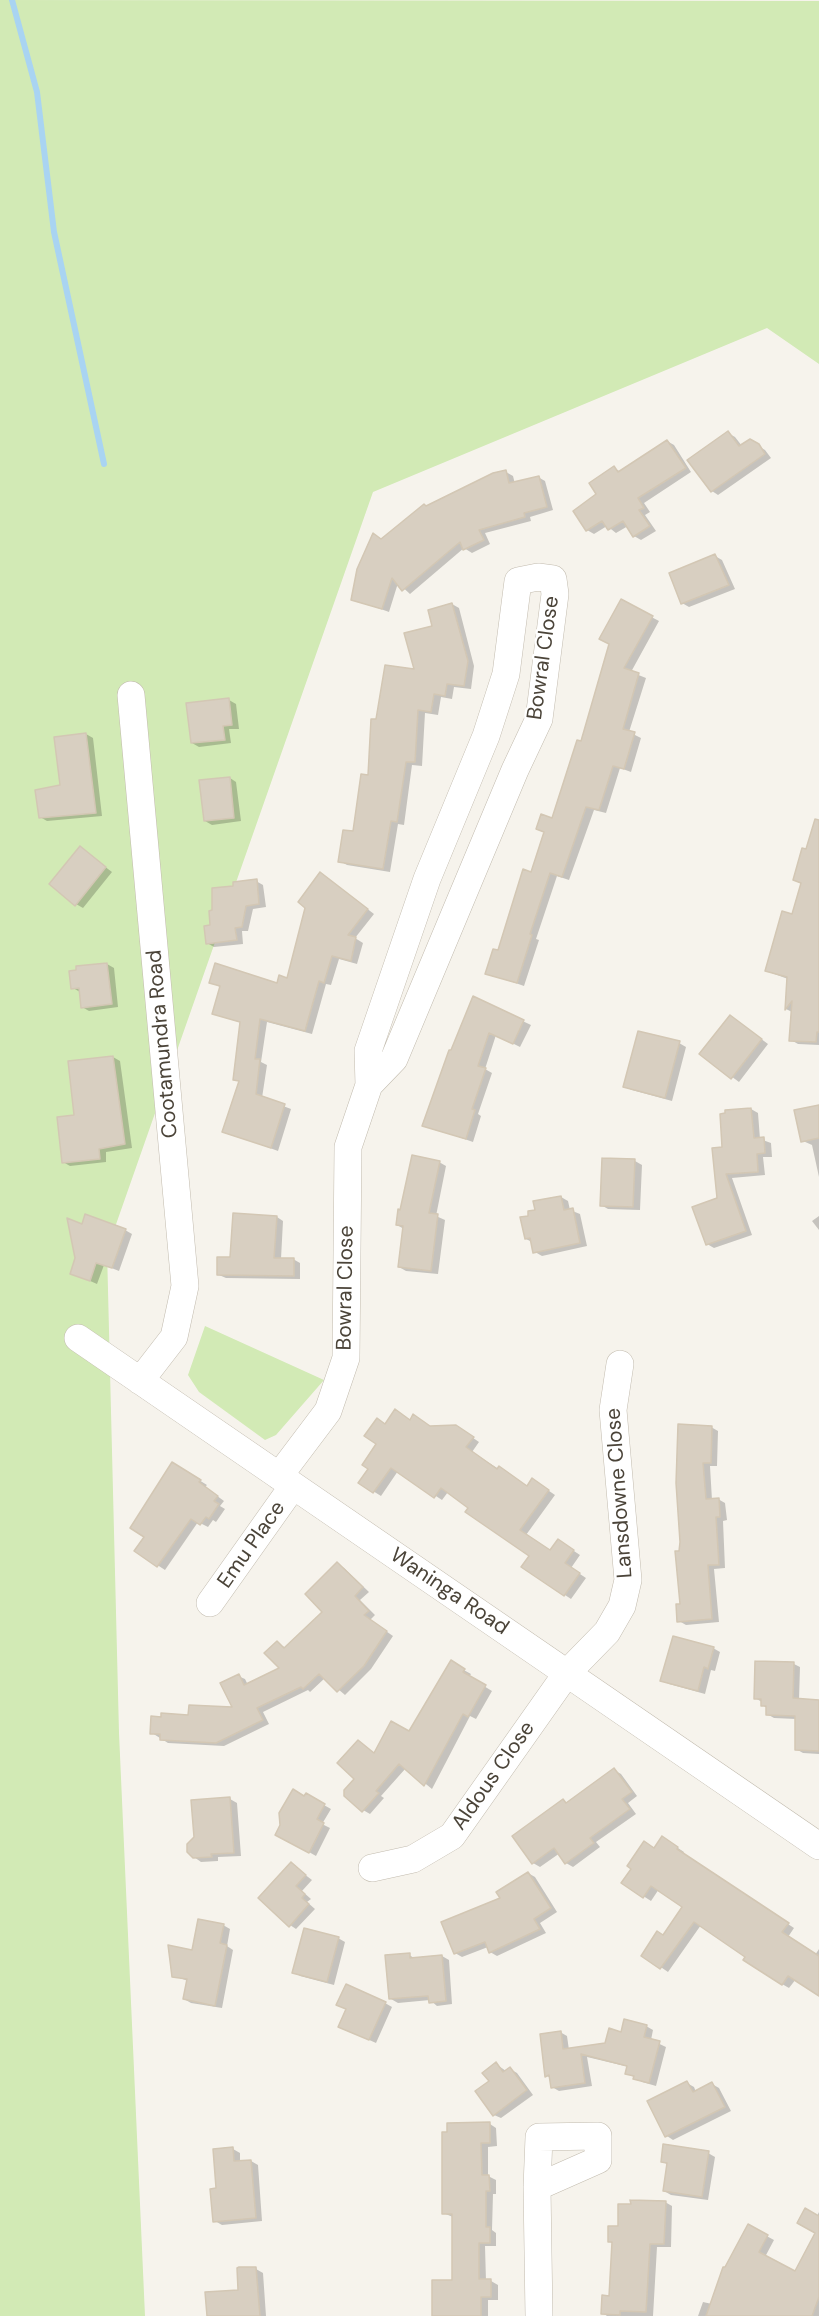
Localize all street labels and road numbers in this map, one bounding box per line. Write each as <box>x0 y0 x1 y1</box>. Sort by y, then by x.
street label: Bowral Close <box>523 594 565 722</box>
street label: Cootamundra Road <box>142 949 184 1139</box>
street label: Bowral Close <box>332 1225 360 1351</box>
street label: Lansdowne Close <box>601 1407 639 1579</box>
street label: Emu Place <box>213 1497 291 1593</box>
street label: Waninga Road <box>385 1543 513 1641</box>
street label: Aldous Close <box>447 1717 541 1835</box>

